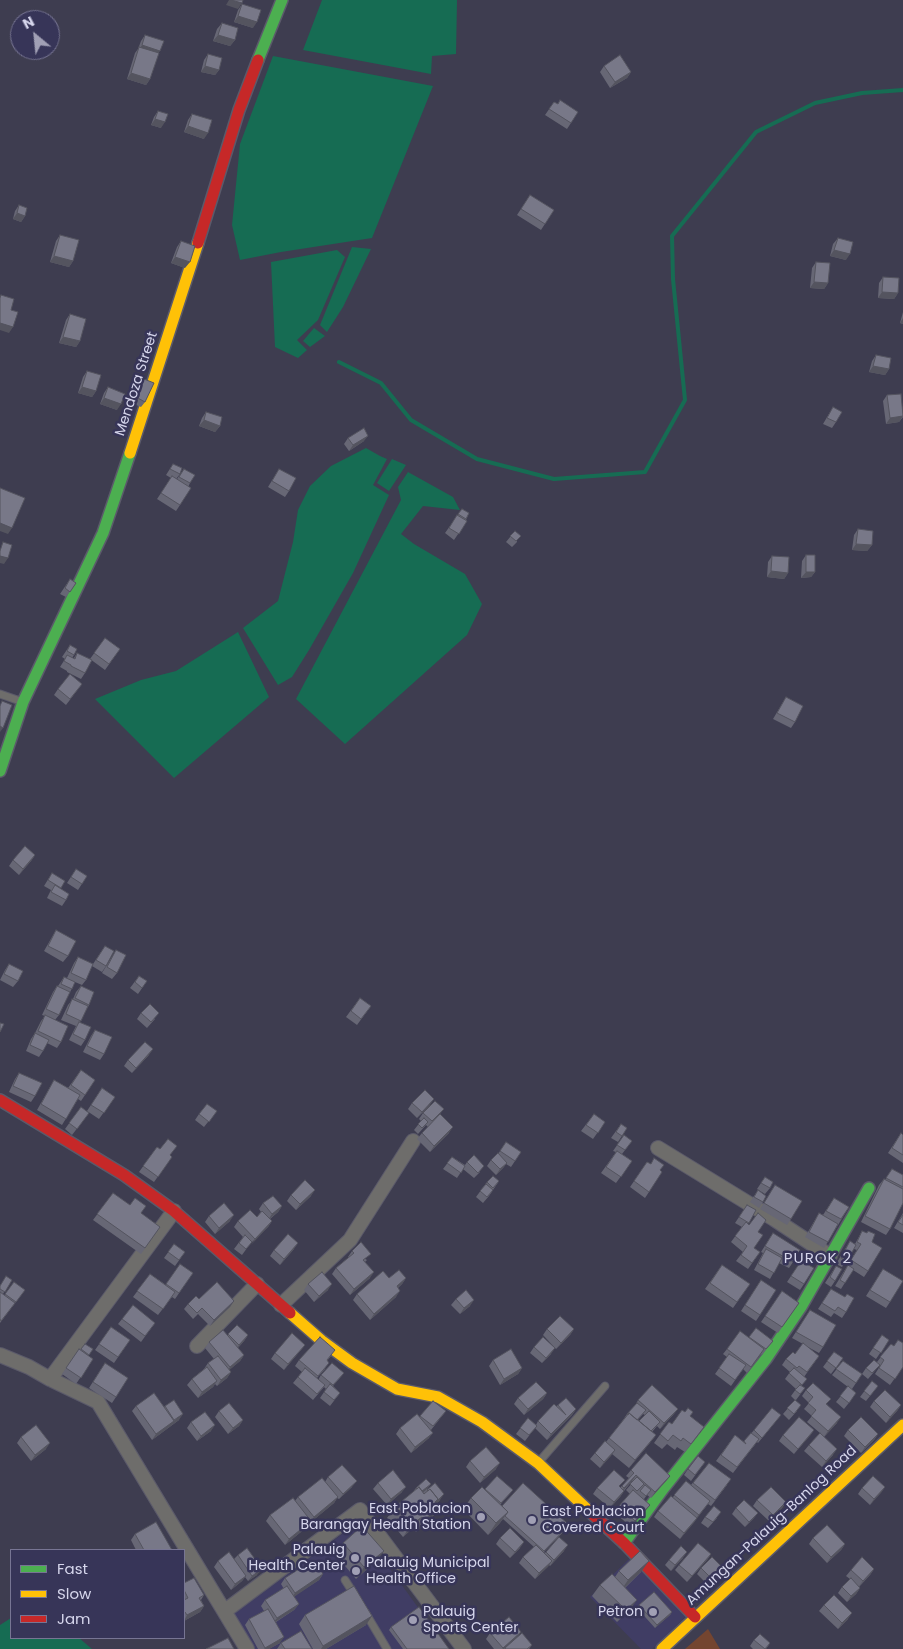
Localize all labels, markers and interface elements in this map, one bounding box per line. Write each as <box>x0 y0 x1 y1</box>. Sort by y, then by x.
north arrow <box>10 10 60 60</box>
text: N <box>19 11 38 34</box>
street label: Mendoza Street <box>112 330 162 438</box>
district label: PUROK 2 <box>783 1250 853 1268</box>
street label: Amungan-Palauig-Banlog Road <box>683 1443 861 1609</box>
place label: East Poblacion Barangay Health Station <box>300 1501 471 1534</box>
place label: East Poblacion Covered Court <box>542 1504 644 1536</box>
marker: East Poblacion Barangay Health Station <box>475 1511 487 1523</box>
marker: East Poblacion Covered Court <box>526 1514 538 1526</box>
place label: Palauig Health Center <box>248 1542 345 1574</box>
legend <box>10 1549 185 1639</box>
marker: Palauig Health Center <box>349 1552 361 1564</box>
place label: Palauig Municipal Health Office <box>366 1555 490 1588</box>
text: Fast <box>57 1558 88 1579</box>
marker: Palauig Municipal Health Office <box>350 1565 362 1577</box>
text: Slow <box>57 1583 91 1604</box>
place label: Palauig Sports Center <box>423 1604 518 1636</box>
place label: Petron <box>598 1604 643 1620</box>
marker: Petron <box>647 1606 659 1618</box>
text: Jam <box>57 1608 91 1629</box>
marker: Palauig Sports Center <box>407 1614 419 1626</box>

